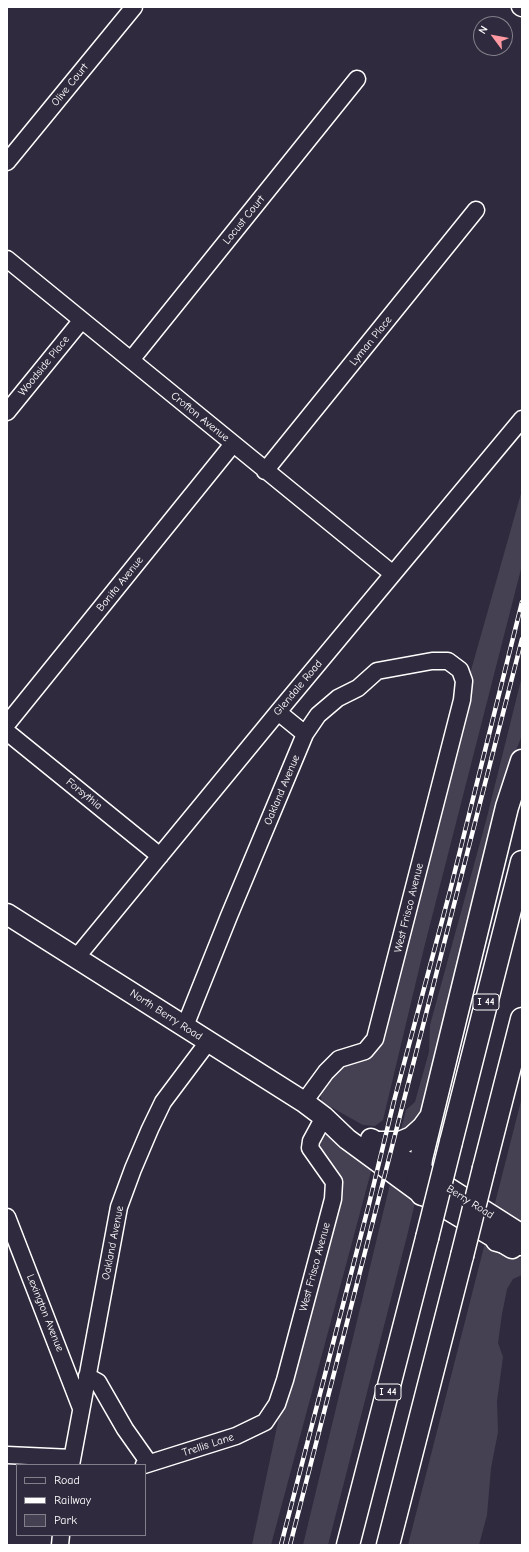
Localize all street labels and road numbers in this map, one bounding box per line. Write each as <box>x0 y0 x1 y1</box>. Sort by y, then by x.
street label: Olive Court <box>49 61 91 109</box>
street label: Locust Court <box>220 193 268 247</box>
street label: Lyman Place <box>347 314 395 368</box>
street label: Woodside Place <box>16 333 72 399</box>
street label: Crofton Avenue <box>168 389 232 445</box>
street label: Bonita Avenue <box>94 554 146 614</box>
street label: Glendale Road <box>271 657 325 719</box>
street label: Oakland Avenue <box>261 753 303 827</box>
street label: Forsythia <box>63 775 105 813</box>
street label: West Frisco Avenue <box>391 862 427 954</box>
street label: North Berry Road <box>127 987 205 1043</box>
road number: I 44 <box>473 994 499 1010</box>
street label: Berry Road <box>444 1182 496 1222</box>
street label: Oakland Avenue <box>99 1205 127 1281</box>
street label: West Frisco Avenue <box>297 1221 333 1313</box>
street label: Lexington Avenue <box>23 1272 67 1354</box>
road number: I 44 <box>375 1384 401 1400</box>
street label: Trellis Lane <box>180 1430 236 1460</box>

